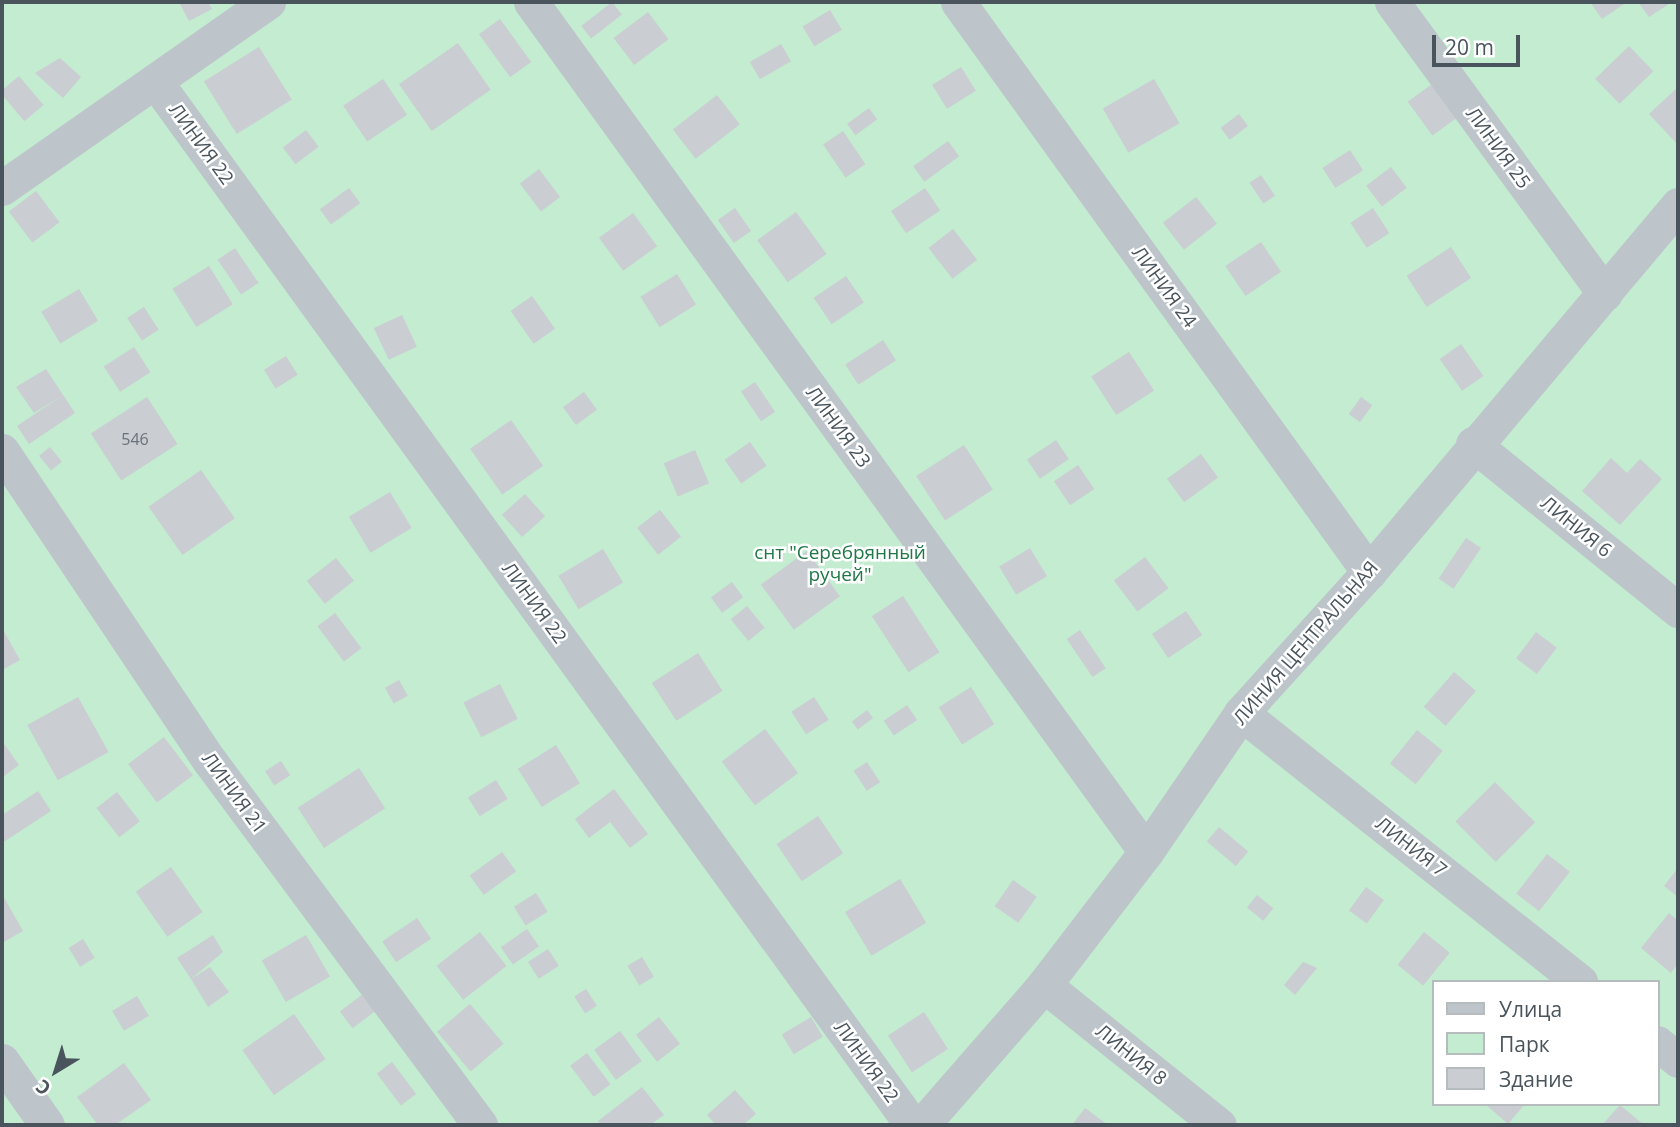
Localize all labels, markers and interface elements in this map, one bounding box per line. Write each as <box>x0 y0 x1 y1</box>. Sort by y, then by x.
scale bar <box>1435 21 1522 65</box>
text: 20 m <box>1445 33 1494 61</box>
street label: ЛИНИЯ 22 <box>164 99 238 189</box>
street label: ЛИНИЯ 25 <box>1461 103 1535 193</box>
street label: ЛИНИЯ 24 <box>1127 242 1201 332</box>
street label: ЛИНИЯ 23 <box>801 382 875 472</box>
house number: 546 <box>121 429 149 449</box>
street label: ЛИНИЯ 6 <box>1536 492 1616 562</box>
park label: снт "Серебрянный ручей" <box>754 542 926 586</box>
street label: ЛИНИЯ ЦЕНТРАЛЬНАЯ <box>1229 557 1383 729</box>
street label: ЛИНИЯ 22 <box>497 558 571 648</box>
street label: ЛИНИЯ 21 <box>197 748 271 838</box>
street label: ЛИНИЯ 7 <box>1371 812 1451 882</box>
legend <box>1432 980 1659 1106</box>
text: Улица <box>1499 995 1562 1023</box>
street label: ЛИНИЯ 22 <box>829 1017 903 1107</box>
street label: ЛИНИЯ 8 <box>1091 1020 1171 1090</box>
text: Парк <box>1499 1030 1550 1058</box>
north arrow <box>21 1036 91 1106</box>
text: Здание <box>1499 1065 1573 1093</box>
text: С <box>30 1074 56 1102</box>

